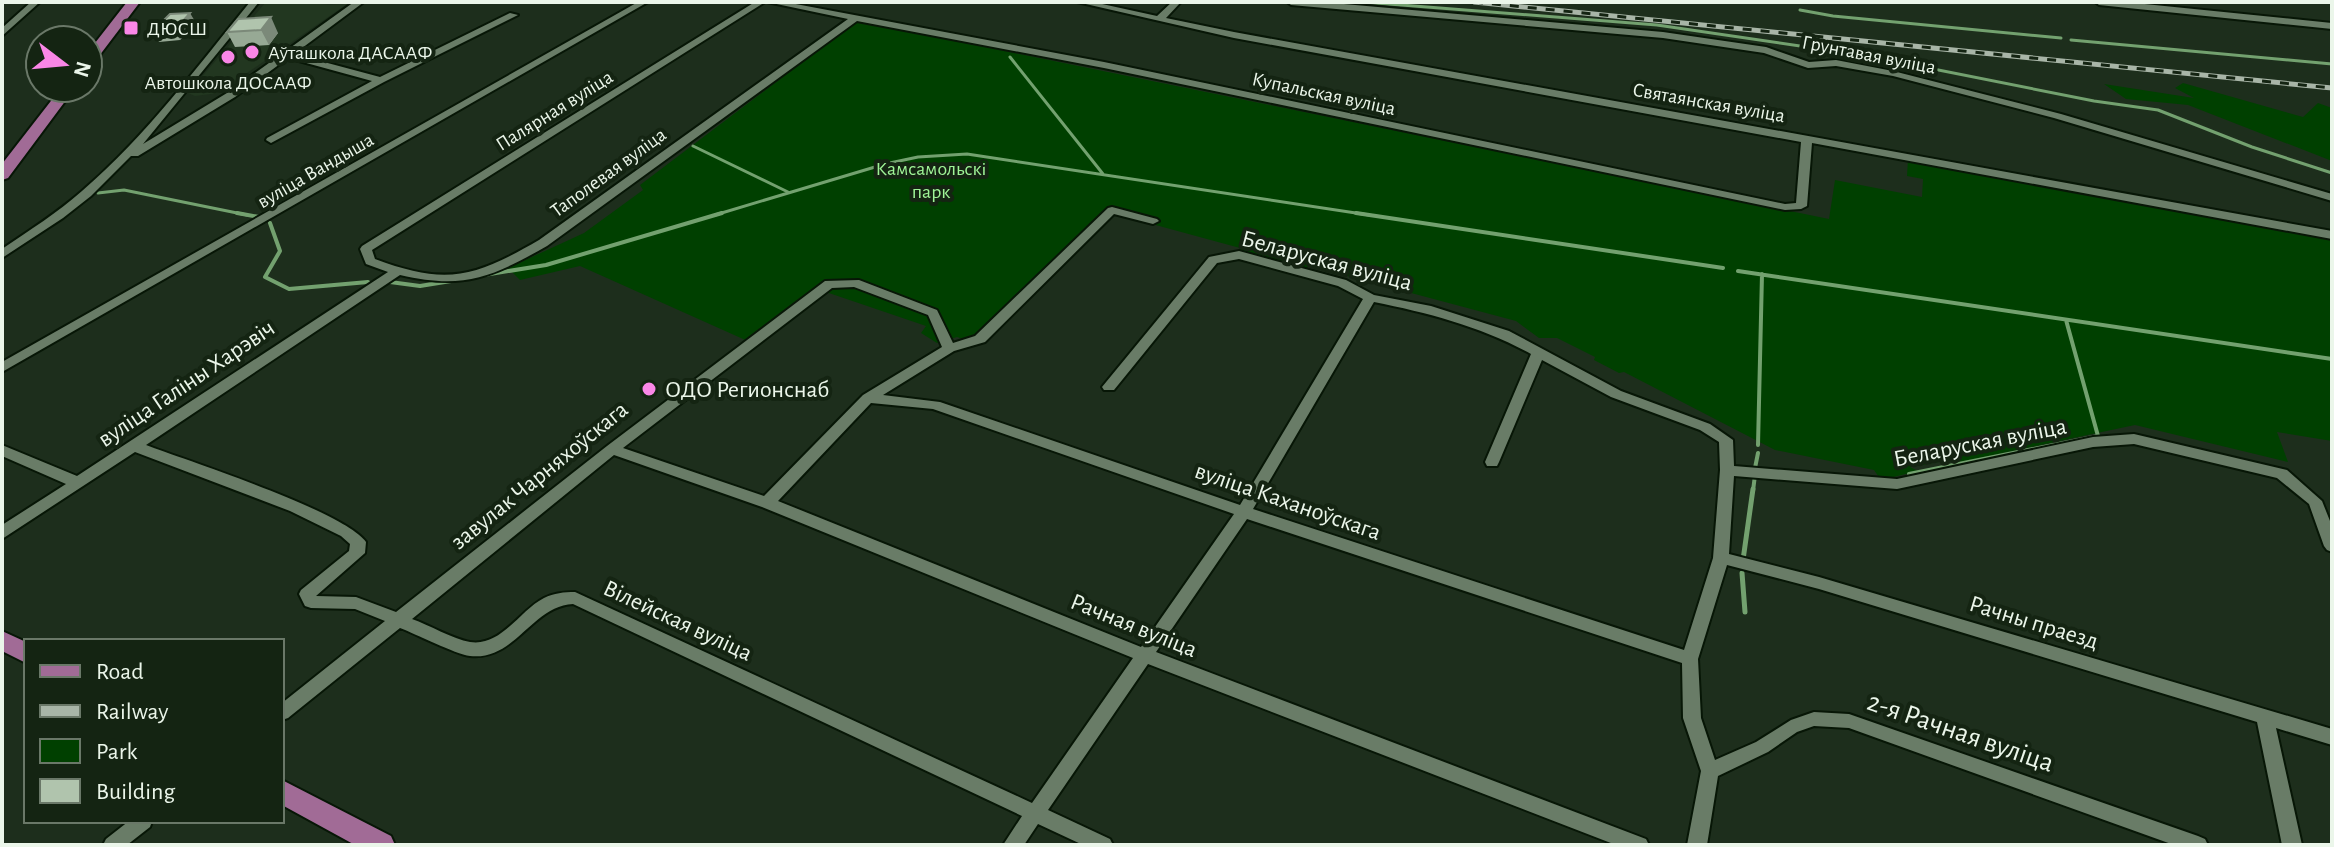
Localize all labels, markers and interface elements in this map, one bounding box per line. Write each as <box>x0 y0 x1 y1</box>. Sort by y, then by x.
marker: ДЮСШ <box>122 19 140 37</box>
place label: ДЮСШ <box>147 19 207 39</box>
north arrow <box>24 24 104 104</box>
street label: Грунтавая вуліца <box>1800 32 1937 78</box>
marker: Аўташкола ДАСААФ <box>243 43 261 61</box>
place label: Аўташкола ДАСААФ <box>268 43 432 63</box>
marker: Автошкола ДОСААФ <box>219 48 237 66</box>
text: N <box>70 59 95 80</box>
street label: Палярная вуліца <box>493 67 617 155</box>
street label: Купальская вуліца <box>1250 69 1397 119</box>
place label: Автошкола ДОСААФ <box>144 73 312 93</box>
street label: Святаянская вуліца <box>1631 80 1787 126</box>
street label: Таполевая вуліца <box>547 124 670 221</box>
street label: вуліца Вандыша <box>254 130 377 212</box>
park label: Камсамольскі парк <box>876 159 986 202</box>
street label: Беларуская вуліца <box>1239 227 1415 295</box>
street label: вуліца Галіны Харэвіч <box>94 316 279 452</box>
place label: ОДО Регионснаб <box>665 378 829 402</box>
marker: ОДО Регионснаб <box>640 380 658 398</box>
street label: завулак Чарняхоўскага <box>447 397 633 554</box>
street label: Беларуская вуліца <box>1892 414 2069 472</box>
street label: вуліца Каханоўскага <box>1192 459 1384 545</box>
street label: Вілейская вуліца <box>599 576 756 666</box>
street label: Рачная вуліца <box>1067 590 1200 662</box>
street label: Рачны праезд <box>1966 592 2101 654</box>
legend <box>24 639 284 823</box>
text: Road <box>96 660 144 684</box>
street label: 2-я Рачная вуліца <box>1864 688 2057 778</box>
text: Railway <box>96 700 168 724</box>
text: Park <box>96 740 137 764</box>
text: Building <box>96 780 175 804</box>

